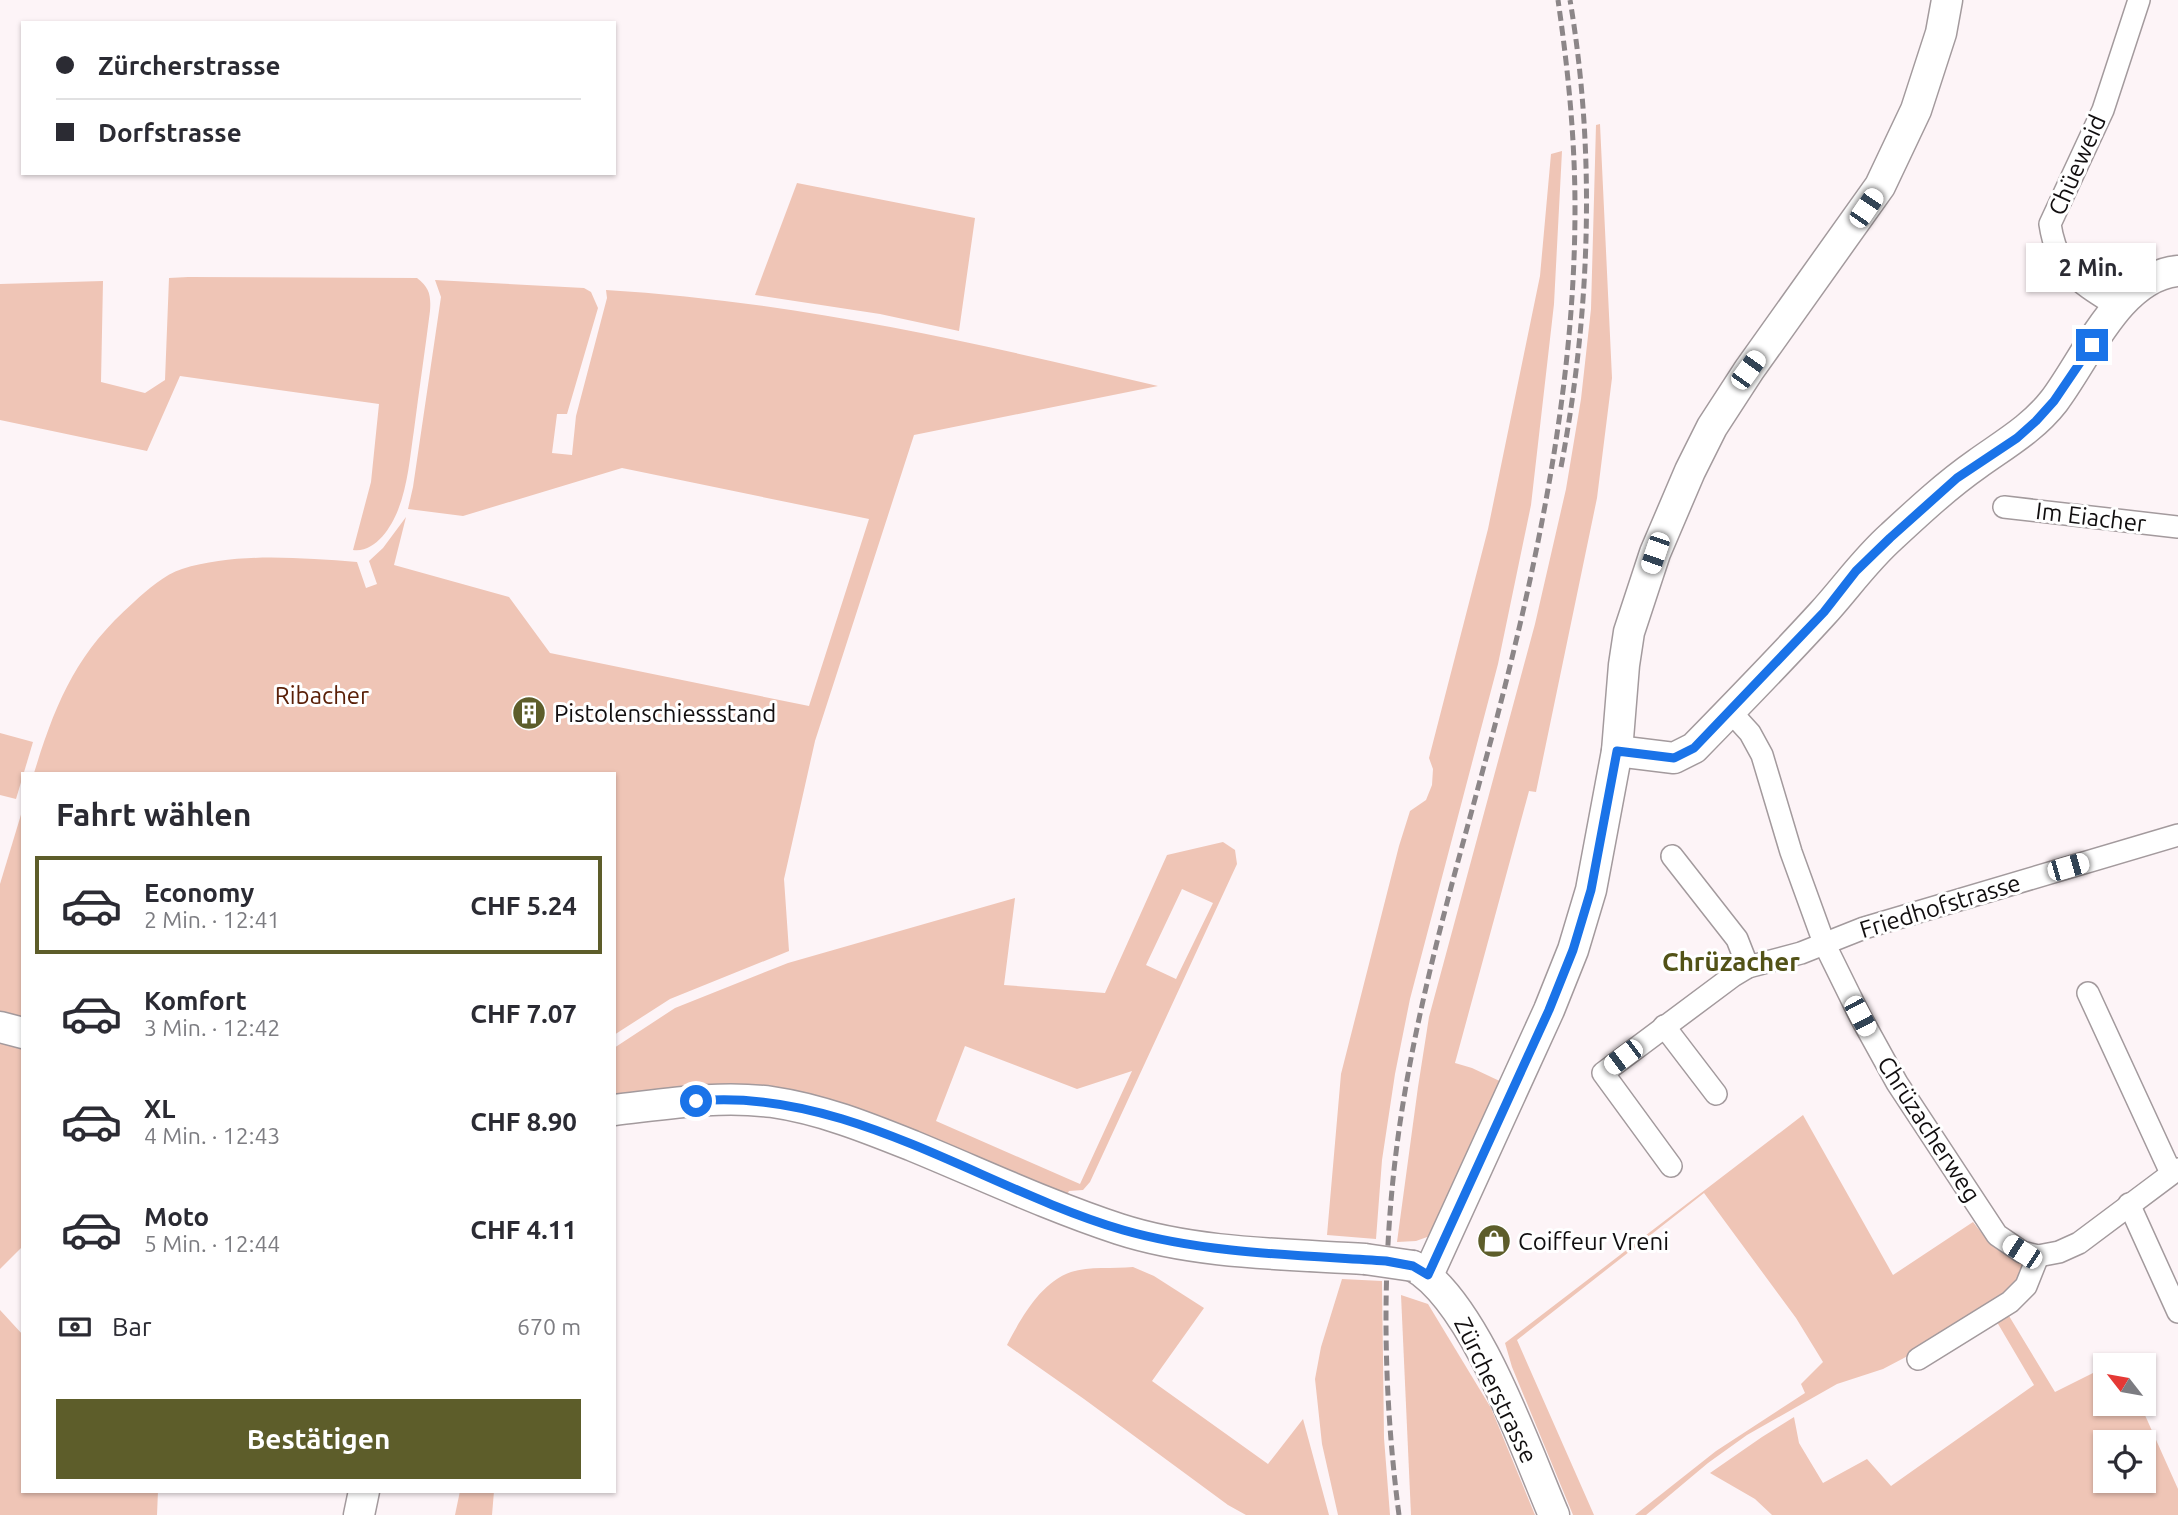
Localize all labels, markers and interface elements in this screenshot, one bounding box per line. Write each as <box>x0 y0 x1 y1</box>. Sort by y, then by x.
text: Zürcherstrasse <box>98 51 280 80</box>
street label: Chüeweid <box>2043 111 2111 219</box>
text: Dorfstrasse <box>98 118 242 147</box>
car <box>1846 185 1887 231</box>
callout: 2 Min. <box>2027 244 2157 292</box>
text: 2 Min. <box>2059 255 2123 280</box>
route end <box>2076 329 2108 361</box>
car <box>1728 347 1769 393</box>
street label: Im Eiacher <box>2034 497 2148 537</box>
car <box>1639 530 1672 576</box>
park label: Ribacher <box>275 682 369 709</box>
building icon: Pistolenschiessstand <box>510 694 548 732</box>
place label: Pistolenschiessstand <box>554 700 776 727</box>
text: Fahrt wählen <box>56 796 251 832</box>
car <box>2045 851 2092 883</box>
street label: Friedhofstrasse <box>1856 869 2024 943</box>
icon: car <box>60 874 123 937</box>
text: Economy <box>144 878 254 907</box>
text: CHF 5.24 <box>470 891 577 920</box>
text: 2 Min. · 12:41 <box>144 907 280 932</box>
district label: Chrüzacher <box>1662 947 1800 976</box>
icon: car <box>60 982 123 1045</box>
text: Komfort <box>144 986 247 1015</box>
car <box>1841 993 1880 1039</box>
text: CHF 7.07 <box>470 999 577 1028</box>
text: 3 Min. · 12:42 <box>144 1015 280 1040</box>
car <box>1600 1036 1647 1078</box>
street label: Chrüzacherweg <box>1872 1051 1986 1207</box>
route start <box>680 1085 712 1117</box>
icon: car <box>60 1090 123 1153</box>
text: XL <box>144 1094 175 1123</box>
text: CHF 8.90 <box>470 1107 577 1136</box>
text: 4 Min. · 12:43 <box>144 1123 280 1148</box>
icon: car <box>60 1198 123 1261</box>
text: Moto <box>144 1202 209 1231</box>
text: CHF 4.11 <box>470 1215 577 1244</box>
shop icon: Coiffeur Vreni <box>1475 1222 1513 1260</box>
place label: Coiffeur Vreni <box>1518 1228 1669 1255</box>
text: 5 Min. · 12:44 <box>144 1231 280 1256</box>
car <box>1999 1232 2046 1272</box>
icon: cash <box>56 1308 94 1346</box>
text: Bar <box>112 1312 152 1341</box>
street label: Zürcherstrasse <box>1449 1313 1543 1467</box>
text: 670 m <box>517 1314 581 1339</box>
north arrow <box>2093 1353 2156 1416</box>
map controls <box>2093 1353 2156 1493</box>
button: Bestätigen <box>56 1399 581 1479</box>
button: locate <box>2093 1430 2156 1493</box>

